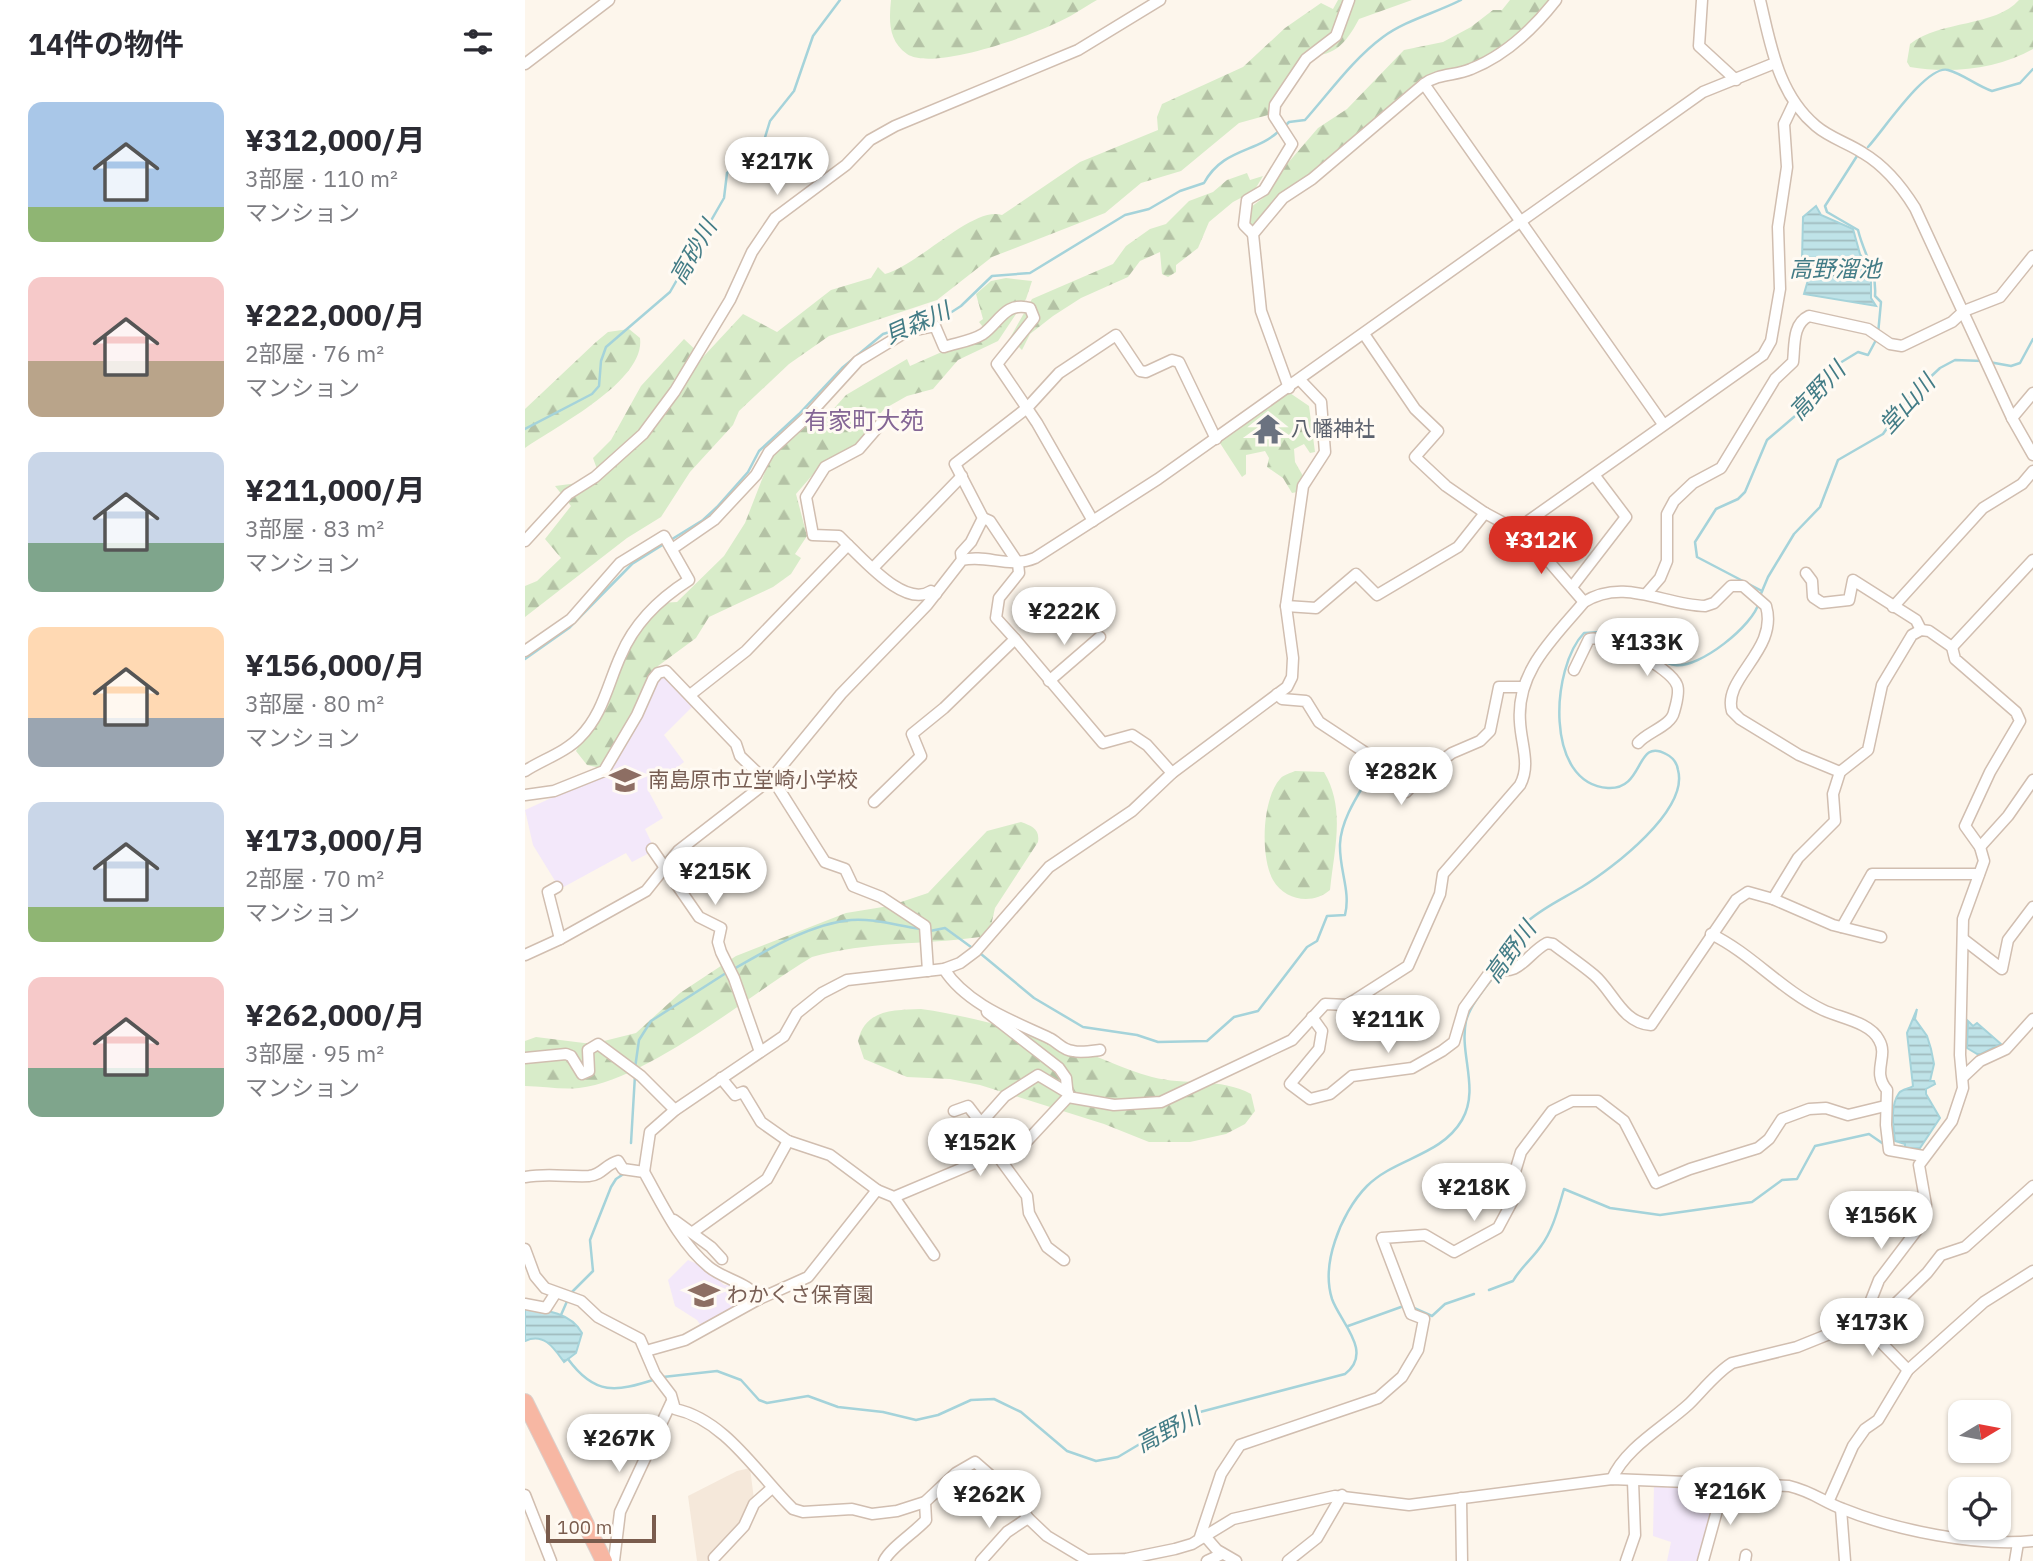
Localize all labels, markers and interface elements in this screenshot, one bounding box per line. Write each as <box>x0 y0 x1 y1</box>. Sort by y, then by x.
icon: filters <box>459 23 497 61</box>
text: 14件の物件 <box>28 24 184 63</box>
text: ¥312,000/月 <box>245 120 426 159</box>
icon: home <box>84 130 168 214</box>
pin: ¥217K <box>728 138 826 197</box>
text: ¥217K <box>741 145 813 175</box>
text: 3部屋 · 110 m² <box>245 163 398 193</box>
text: マンション <box>245 197 360 227</box>
water label: 高砂川 <box>662 212 724 289</box>
water label: 高野溜池 <box>1789 253 1883 283</box>
water label: 貝森川 <box>879 293 957 350</box>
text: ¥222,000/月 <box>245 295 426 334</box>
icon: home <box>84 305 168 389</box>
text: 2部屋 · 76 m² <box>245 338 384 368</box>
water label: 高野川 <box>1782 353 1853 426</box>
water label: 堂山川 <box>1872 365 1942 439</box>
text: マンション <box>245 372 360 402</box>
district label: 有家町大苑 <box>804 404 924 436</box>
temple icon: 八幡神社 <box>1251 412 1285 446</box>
place label: 八幡神社 <box>1291 414 1375 442</box>
text: ¥211,000/月 <box>245 470 426 509</box>
icon: home <box>84 480 168 564</box>
text: 3部屋 · 83 m² <box>245 513 384 543</box>
pin: ¥312K <box>1492 516 1590 576</box>
text: ¥312K <box>1505 524 1577 554</box>
text: マンション <box>245 547 360 577</box>
pin: ¥222K <box>1015 588 1113 647</box>
text: ¥222K <box>1028 595 1100 625</box>
pin: ¥133K <box>1598 618 1696 678</box>
text: ¥133K <box>1611 626 1683 656</box>
text: ¥156,000/月 <box>245 645 426 684</box>
icon: home <box>84 655 168 739</box>
text: 3部屋 · 80 m² <box>245 688 384 718</box>
text: マンション <box>245 722 360 752</box>
pin: ¥282K <box>1352 748 1450 807</box>
text: ¥282K <box>1365 755 1437 785</box>
school or university icon: 南島原市立堂崎小学校 <box>608 763 642 797</box>
place label: 南島原市立堂崎小学校 <box>648 765 858 793</box>
text: ¥173,000/月 <box>245 820 426 859</box>
icon: home <box>84 830 168 914</box>
pin: ¥215K <box>666 848 764 907</box>
text: ¥215K <box>679 855 751 885</box>
text: 2部屋 · 70 m² <box>245 863 384 893</box>
text: マンション <box>245 897 360 927</box>
water label: 高野川 <box>1477 912 1543 988</box>
text: ¥262,000/月 <box>245 995 426 1034</box>
pin: ¥211K <box>1339 996 1437 1055</box>
text: ¥211K <box>1352 1003 1424 1033</box>
icon: home <box>84 1005 168 1089</box>
text: 3部屋 · 95 m² <box>245 1038 384 1068</box>
text: マンション <box>245 1072 360 1102</box>
pin: ¥152K <box>931 1118 1029 1178</box>
text: ¥152K <box>944 1126 1016 1156</box>
pin: ¥218K <box>1425 1164 1523 1223</box>
text: ¥218K <box>1438 1171 1510 1201</box>
pin: ¥156K <box>1832 1192 1930 1251</box>
text: ¥156K <box>1845 1199 1917 1229</box>
school or university icon: わかくさ保育園 <box>687 1278 721 1312</box>
place label: わかくさ保育園 <box>727 1280 874 1308</box>
pin: ¥173K <box>1823 1298 1921 1358</box>
text: ¥173K <box>1836 1306 1908 1336</box>
water label: 高野川 <box>1130 1399 1208 1458</box>
north arrow <box>1948 1400 2011 1463</box>
map controls <box>1948 1400 2011 1540</box>
pin: ¥267K <box>570 1414 668 1474</box>
text: ¥267K <box>583 1422 655 1452</box>
pin: ¥216K <box>1681 1468 1779 1527</box>
pin: ¥262K <box>940 1470 1038 1530</box>
text: ¥216K <box>1694 1475 1766 1505</box>
button: locate <box>1948 1477 2011 1540</box>
text: ¥262K <box>953 1478 1025 1508</box>
scale bar <box>546 1512 656 1544</box>
text: 100 m <box>557 1515 612 1539</box>

